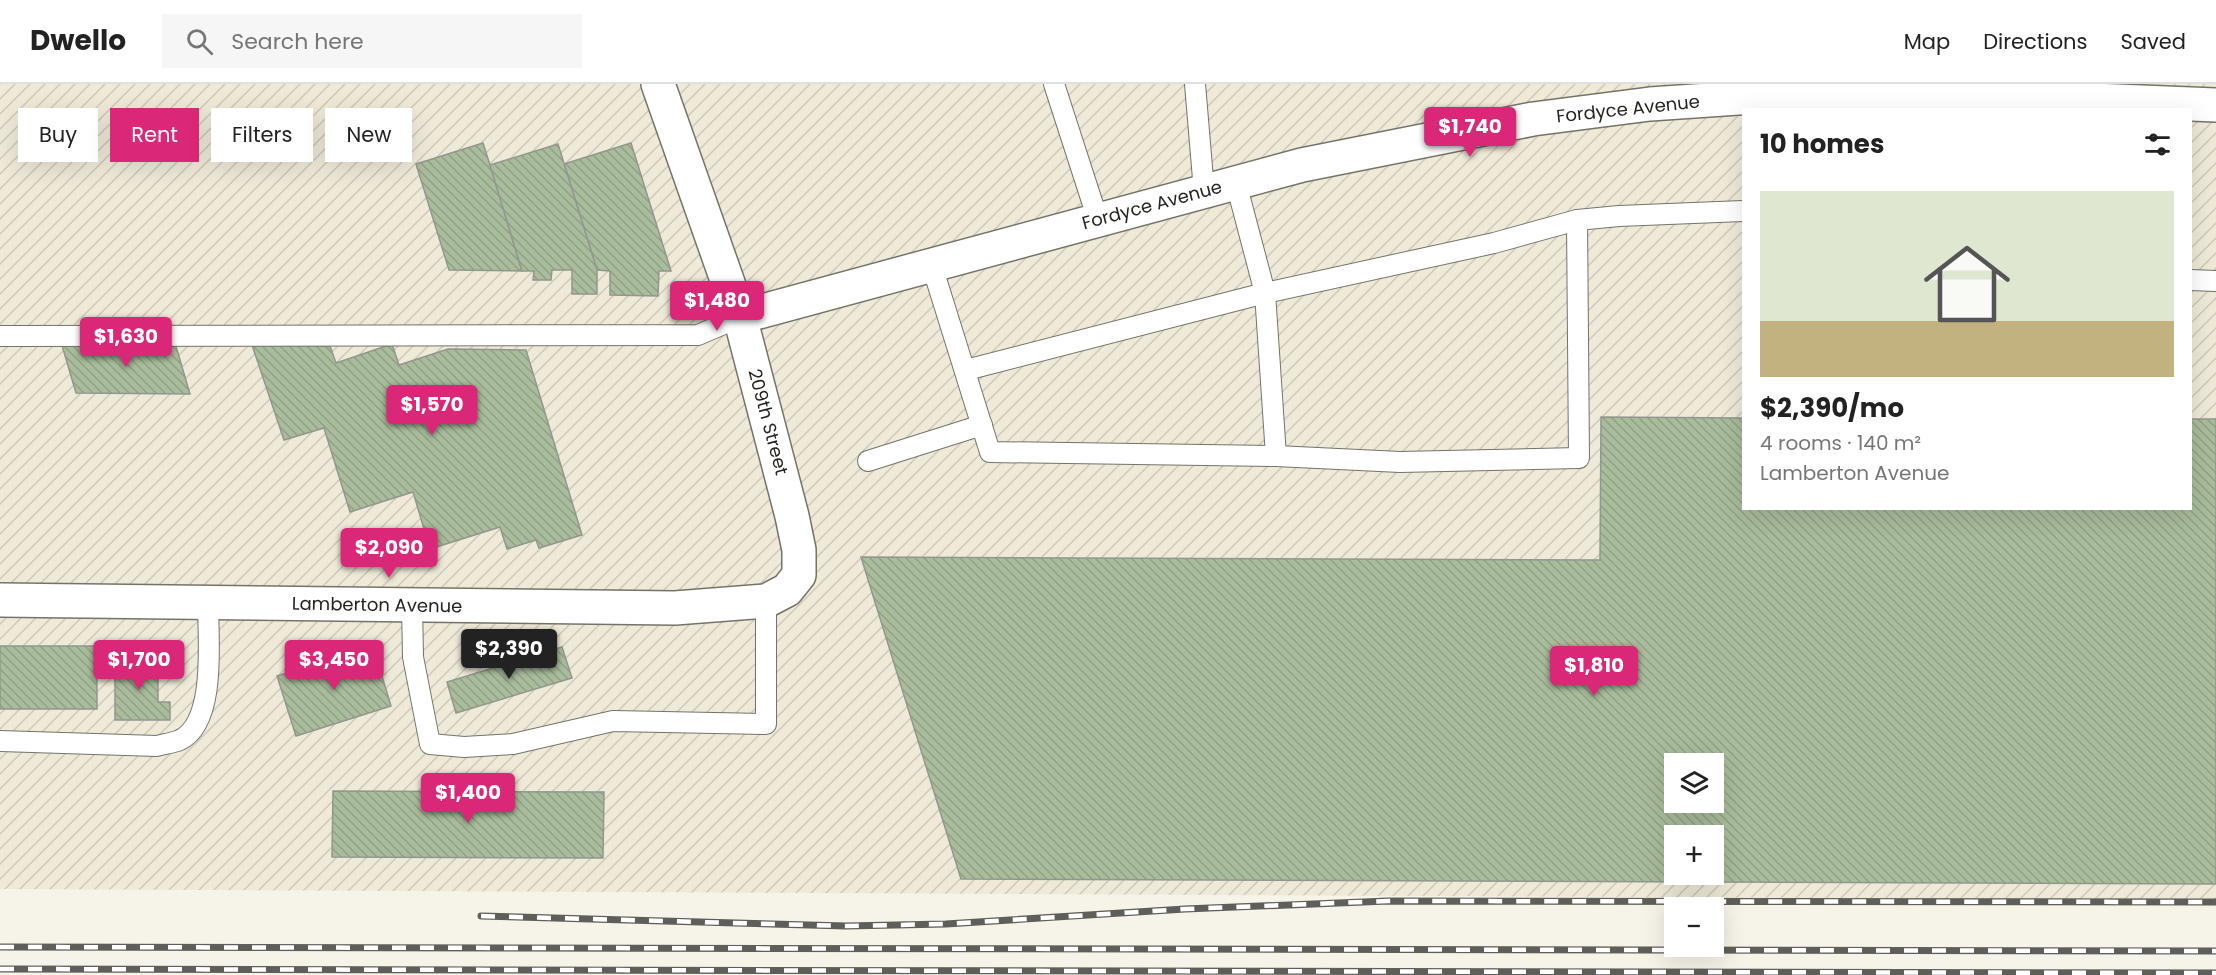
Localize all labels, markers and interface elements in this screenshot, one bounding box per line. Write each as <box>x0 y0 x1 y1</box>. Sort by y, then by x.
search box <box>162 14 582 68</box>
text: Dwello <box>30 21 126 60</box>
icon: search <box>183 25 216 58</box>
text: Search here <box>231 26 364 57</box>
text: Map <box>1904 27 1950 56</box>
text: Directions <box>1983 27 2087 56</box>
text: Saved <box>2120 27 2186 56</box>
street label: Fordyce Avenue <box>1555 89 1701 128</box>
pin: $1,740 <box>1421 107 1519 158</box>
chip: Buy <box>18 108 98 162</box>
chip: Rent <box>110 108 199 162</box>
chip: Filters <box>211 108 313 162</box>
chip: New <box>325 108 412 162</box>
text: $1,740 <box>1438 112 1502 140</box>
text: 10 homes <box>1760 126 1884 162</box>
icon: filters <box>2141 128 2174 161</box>
street label: Fordyce Avenue <box>1079 174 1225 235</box>
icon: home <box>1913 230 2021 338</box>
pin: $1,480 <box>668 281 766 332</box>
text: $1,480 <box>684 286 750 314</box>
pin: $1,630 <box>77 317 175 368</box>
text: $1,630 <box>94 322 158 350</box>
street label: 209th Street <box>742 366 795 478</box>
pin: $1,570 <box>383 385 481 436</box>
text: $1,570 <box>400 390 464 418</box>
text: $2,390/mo <box>1760 390 1904 426</box>
text: 4 rooms · 140 m² <box>1760 429 1921 457</box>
text: Lamberton Avenue <box>1760 459 1949 487</box>
pin: $2,090 <box>340 528 438 579</box>
text: $2,090 <box>355 533 423 561</box>
street label: Lamberton Avenue <box>292 591 462 618</box>
pin: $2,390 <box>460 629 558 680</box>
text: $2,390 <box>475 634 543 662</box>
pin: $1,700 <box>90 640 188 691</box>
pin: $3,450 <box>285 640 383 691</box>
text: $1,700 <box>107 645 171 673</box>
text: $3,450 <box>299 645 369 673</box>
pin: $1,810 <box>1545 646 1643 697</box>
text: $1,810 <box>1564 651 1624 679</box>
map controls <box>1664 753 1724 957</box>
button: layers <box>1664 753 1724 813</box>
pin: $1,400 <box>419 773 517 824</box>
text: $1,400 <box>435 778 501 806</box>
button: + <box>1664 825 1724 885</box>
button: − <box>1664 897 1724 957</box>

